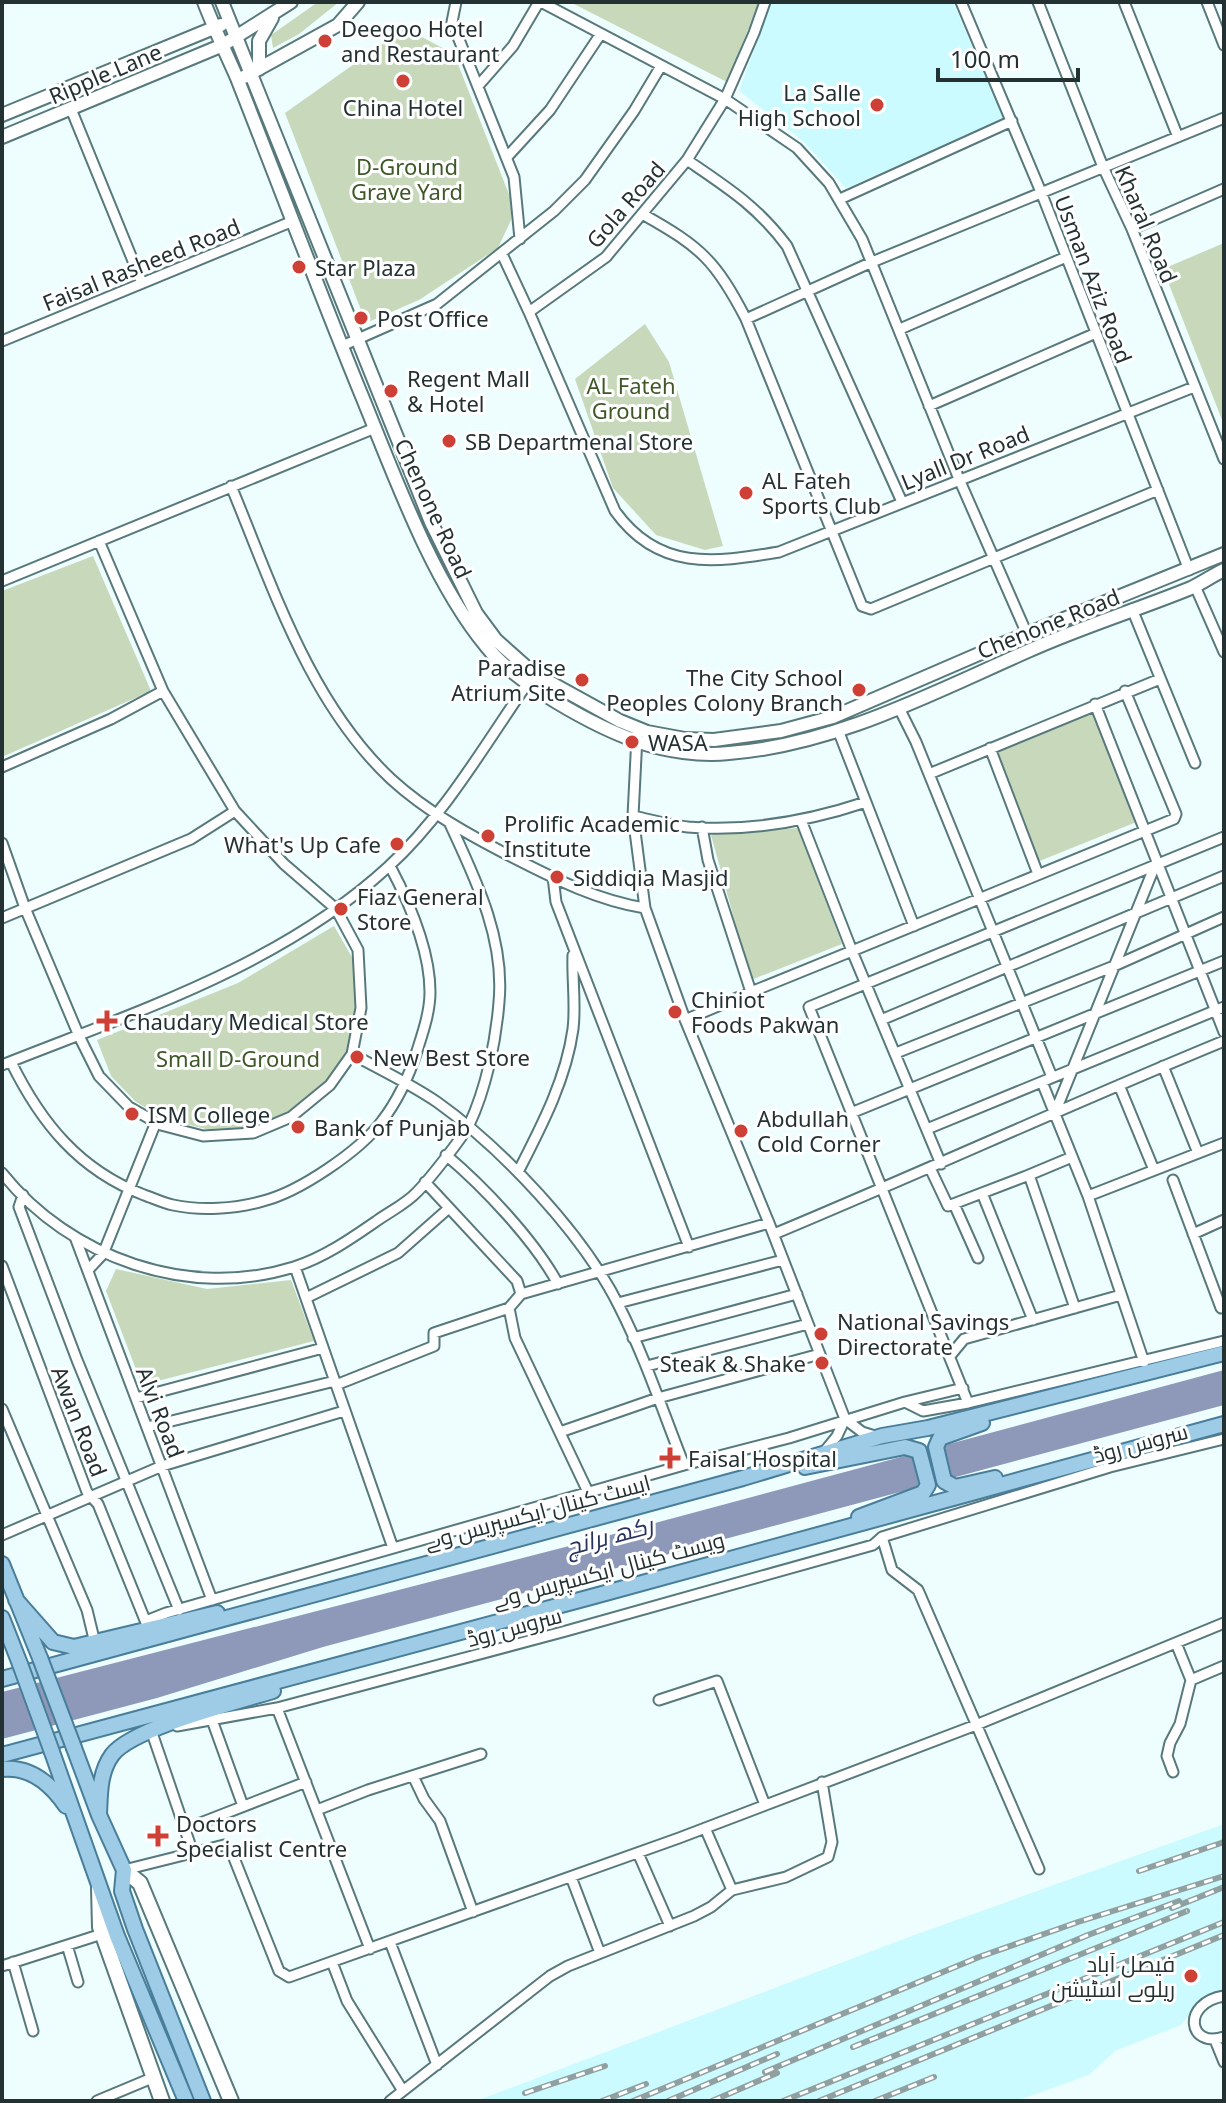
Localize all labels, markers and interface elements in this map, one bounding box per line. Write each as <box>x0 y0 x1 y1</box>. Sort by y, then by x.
place label: Deegoo Hotel and Restaurant <box>341 13 499 68</box>
marker: Deegoo Hotel and Restaurant <box>316 32 334 50</box>
scale bar <box>938 32 1078 82</box>
street label: Ripple Lane <box>44 36 166 110</box>
text: 100 m <box>950 42 1020 75</box>
marker: China Hotel <box>394 72 412 90</box>
place label: La Salle High School <box>738 77 861 132</box>
place label: China Hotel <box>343 92 463 122</box>
marker: La Salle High School <box>868 96 886 114</box>
park label: D-Ground Grave Yard <box>351 151 463 206</box>
street label: Gola Road <box>579 154 671 254</box>
street label: Kharal Road <box>1109 161 1185 287</box>
street label: Usman Aziz Road <box>1048 191 1140 367</box>
street label: Faisal Rasheed Road <box>38 211 244 317</box>
place label: Star Plaza <box>315 252 416 282</box>
marker: Star Plaza <box>290 258 308 276</box>
place label: Post Office <box>377 303 489 333</box>
marker: Post Office <box>352 309 370 327</box>
place label: Regent Mall & Hotel <box>407 363 530 418</box>
park label: AL Fateh Ground <box>586 370 676 425</box>
marker: Regent Mall & Hotel <box>382 382 400 400</box>
street label: Lyall Dr Road <box>896 418 1034 496</box>
place label: SB Departmenal Store <box>465 426 693 456</box>
marker: SB Departmenal Store <box>440 432 458 450</box>
street label: Chenone Road <box>388 433 480 583</box>
place label: AL Fateh Sports Club <box>762 465 881 520</box>
marker: AL Fateh Sports Club <box>737 484 755 502</box>
street label: Chenone Road <box>972 581 1124 665</box>
place label: Paradise Atrium Site <box>451 652 566 707</box>
place label: The City School Peoples Colony Branch <box>606 662 843 717</box>
marker: Paradise Atrium Site <box>573 671 591 689</box>
marker: The City School Peoples Colony Branch <box>850 681 868 699</box>
place label: WASA <box>648 727 709 757</box>
marker: WASA <box>623 733 641 751</box>
place label: Prolific Academic Institute <box>504 808 680 863</box>
marker: Prolific Academic Institute <box>479 827 497 845</box>
place label: What's Up Cafe <box>224 829 381 859</box>
marker: What's Up Cafe <box>388 835 406 853</box>
place label: Siddiqia Masjid <box>573 862 728 892</box>
marker: Siddiqia Masjid <box>548 868 566 886</box>
place label: Fiaz General Store <box>357 881 484 936</box>
marker: Fiaz General Store <box>332 900 350 918</box>
place label: Chiniot Foods Pakwan <box>691 984 839 1039</box>
marker: Chiniot Foods Pakwan <box>666 1003 684 1021</box>
place label: Chaudary Medical Store <box>123 1006 369 1036</box>
marker: Chaudary Medical Store <box>98 1012 116 1030</box>
place label: New Best Store <box>373 1042 530 1072</box>
park label: Small D-Ground <box>156 1043 320 1073</box>
marker: New Best Store <box>348 1048 366 1066</box>
place label: ISM College <box>148 1099 270 1129</box>
place label: Abdullah Cold Corner <box>757 1103 881 1158</box>
marker: ISM College <box>123 1105 141 1123</box>
place label: Bank of Punjab <box>314 1112 470 1142</box>
marker: Bank of Punjab <box>289 1118 307 1136</box>
marker: Abdullah Cold Corner <box>732 1122 750 1140</box>
place label: National Savings Directorate <box>837 1306 1009 1361</box>
marker: National Savings Directorate <box>812 1325 830 1343</box>
place label: Steak & Shake <box>660 1348 806 1378</box>
marker: Steak & Shake <box>813 1354 831 1372</box>
street label: Awan Road <box>45 1362 115 1480</box>
street label: Alvi Road <box>130 1362 192 1462</box>
street label: سروس روڈ <box>1089 1415 1191 1469</box>
place label: Faisal Hospital <box>688 1443 837 1473</box>
marker: Faisal Hospital <box>659 1447 681 1469</box>
street label: ایسٹ کینال ایکسپریس وے <box>420 1466 654 1557</box>
water label: رکھ برانچ <box>561 1507 658 1564</box>
street label: ویسٹ کینال ایکسپریس وے <box>489 1524 728 1615</box>
street label: سروس روڈ <box>463 1599 565 1653</box>
place label: Doctors Specialist Centre <box>176 1808 347 1863</box>
marker: Doctors Specialist Centre <box>147 1825 169 1847</box>
place label: فیصل آباد ریلوے اسٹیشن <box>1051 1948 1175 2003</box>
marker: فیصل آباد ریلوے اسٹیشن <box>1182 1967 1200 1985</box>

